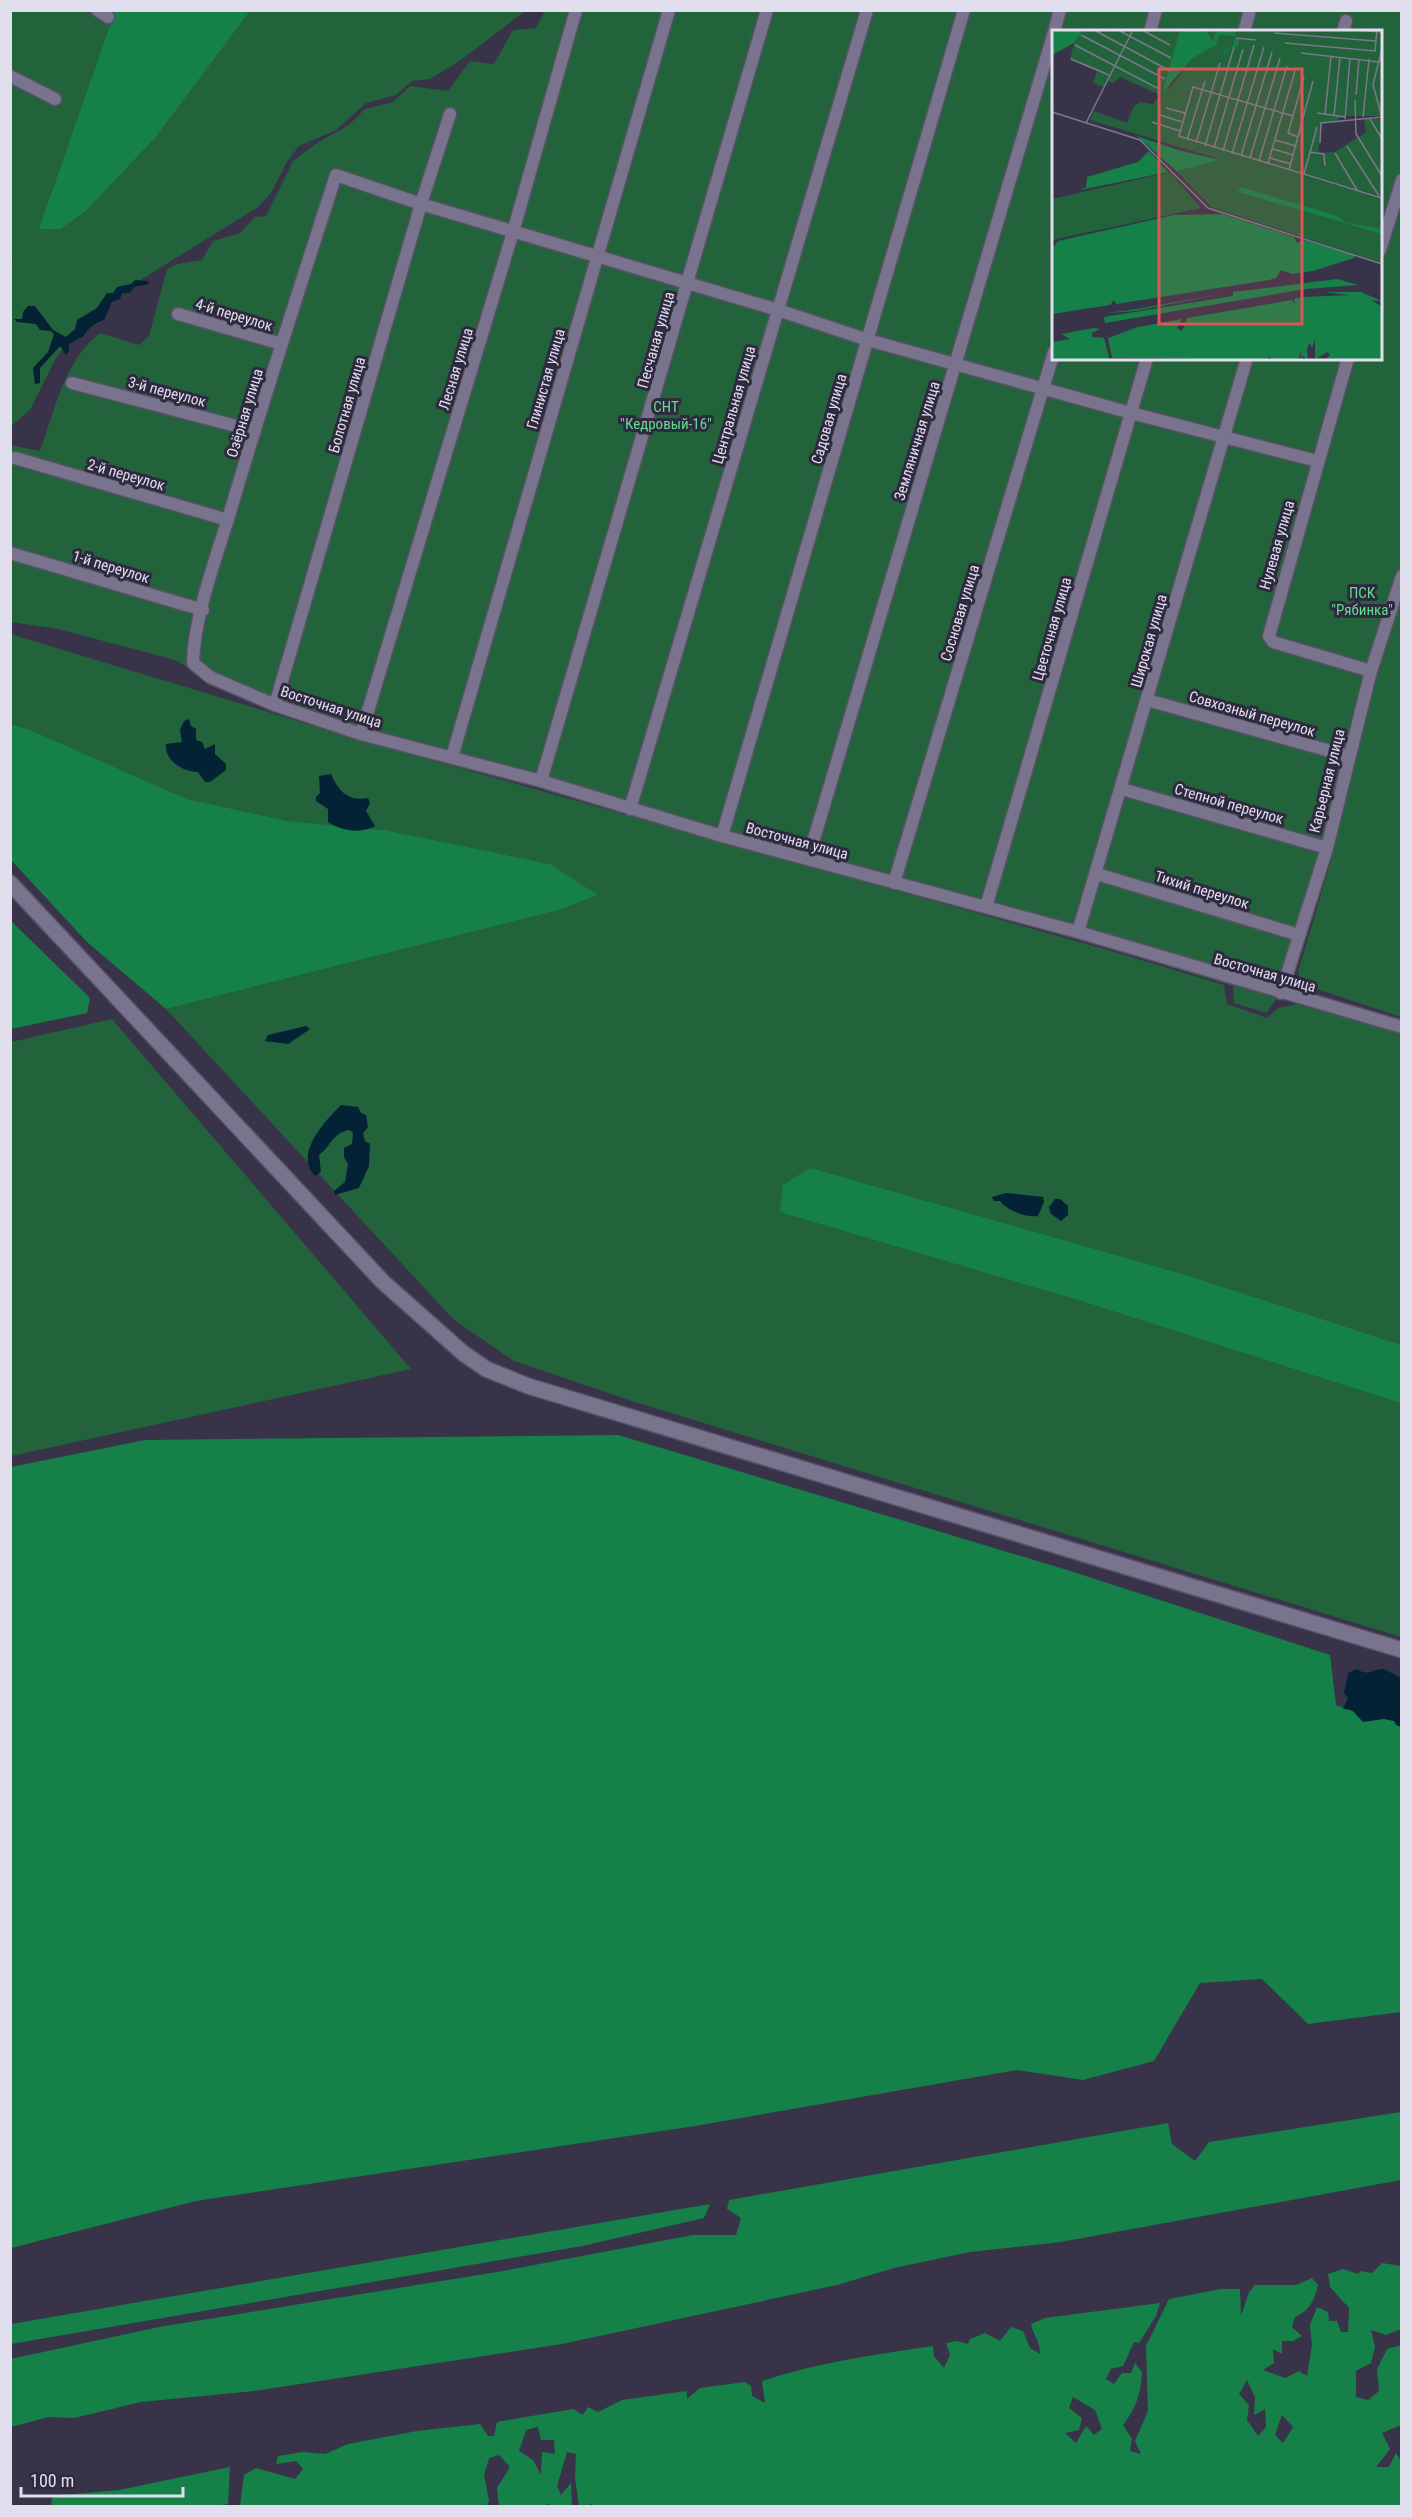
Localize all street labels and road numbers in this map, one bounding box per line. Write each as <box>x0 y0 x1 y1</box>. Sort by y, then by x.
street label: Песчаная улица <box>634 290 678 390</box>
street label: 4-й переулок <box>193 295 275 335</box>
street label: Лесная улица <box>435 326 477 412</box>
street label: Глинистая улица <box>523 327 569 431</box>
street label: Центральная улица <box>709 344 759 466</box>
street label: Болотная улица <box>325 355 369 455</box>
street label: Озёрная улица <box>223 366 267 460</box>
street label: Садовая улица <box>808 372 850 466</box>
street label: 3-й переулок <box>126 373 208 411</box>
street label: Земляничная улица <box>890 379 944 503</box>
street label: 2-й переулок <box>85 455 167 495</box>
street label: Нулевая улица <box>1256 498 1298 592</box>
street label: 1-й переулок <box>70 547 152 587</box>
street label: Сосновая улица <box>937 563 983 663</box>
street label: Цветочная улица <box>1029 575 1075 683</box>
street label: Широкая улица <box>1127 592 1171 690</box>
street label: Восточная улица <box>278 682 384 732</box>
street label: Совхозный переулок <box>1187 687 1317 741</box>
street label: Карьерная улица <box>1305 727 1349 835</box>
street label: Степной переулок <box>1172 780 1286 828</box>
street label: Восточная улица <box>744 819 850 863</box>
street label: Тихий переулок <box>1153 867 1251 913</box>
street label: Восточная улица <box>1212 950 1318 996</box>

